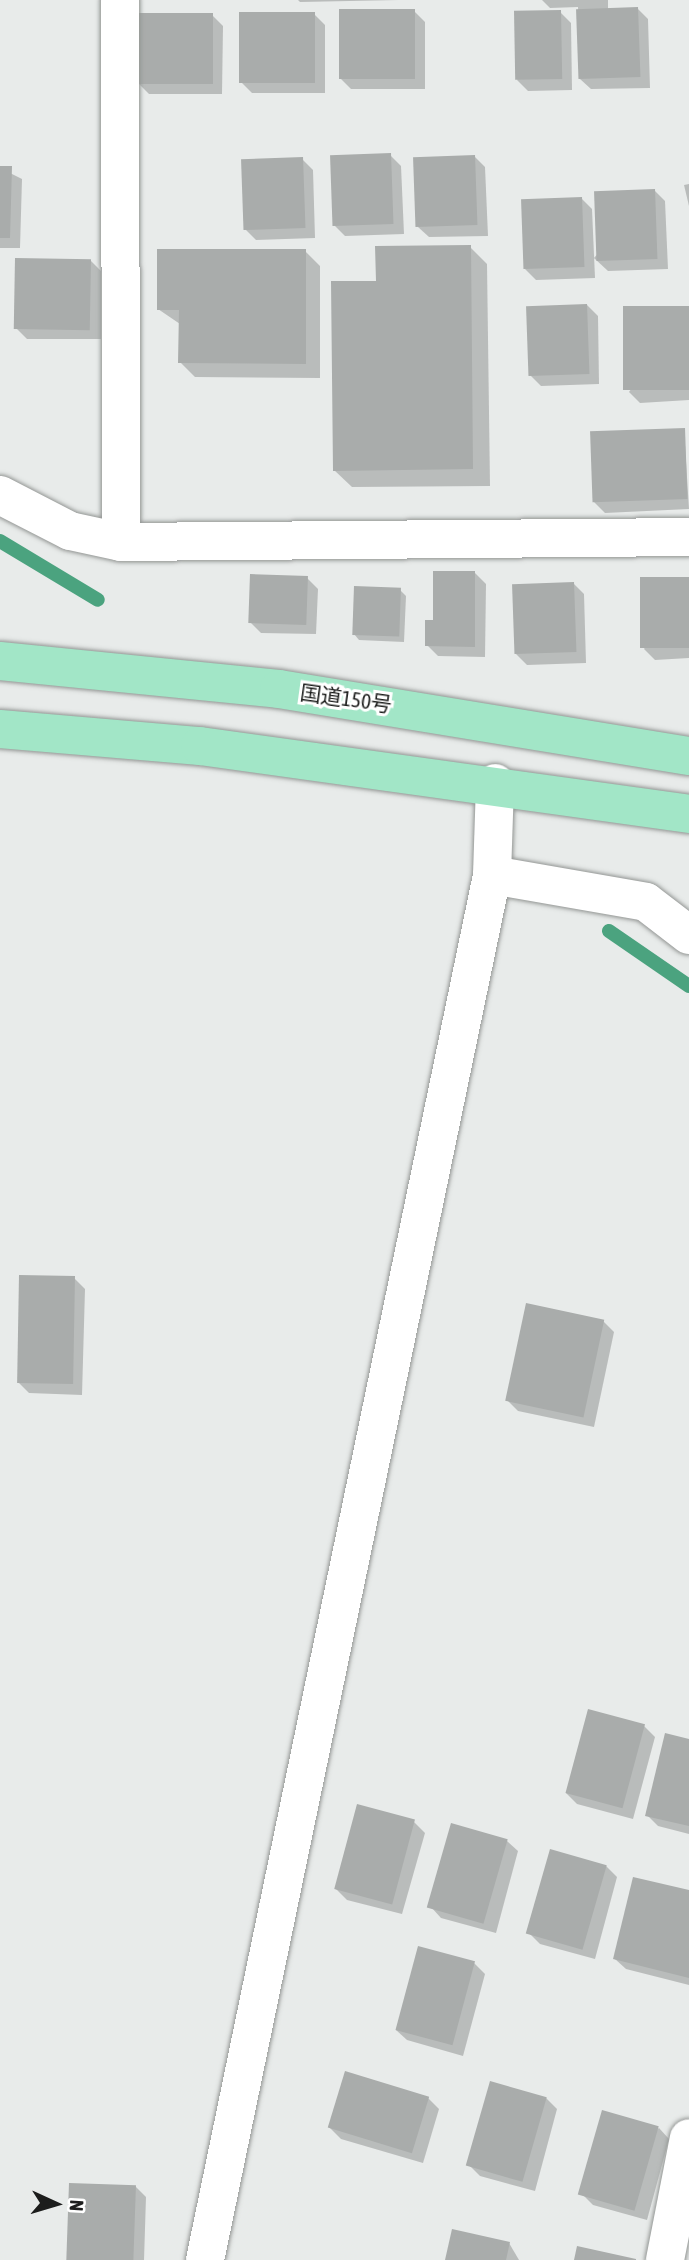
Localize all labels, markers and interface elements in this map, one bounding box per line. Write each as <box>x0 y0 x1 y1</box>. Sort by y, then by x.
street label: 国道150号 <box>298 679 394 717</box>
north arrow <box>21 2169 91 2239</box>
text: N <box>66 2199 88 2212</box>

